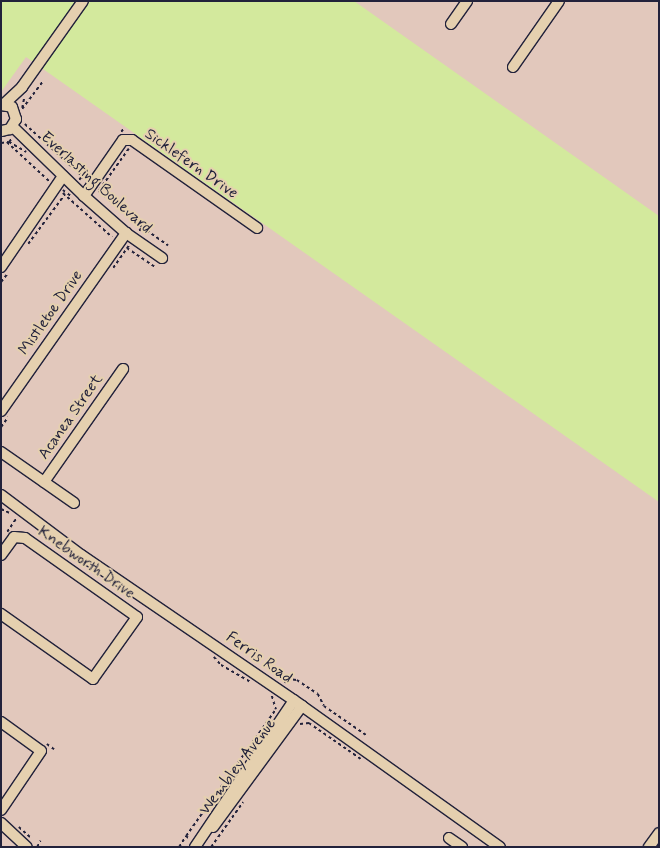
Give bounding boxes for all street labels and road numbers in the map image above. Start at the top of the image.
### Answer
street label: Sicklefern Drive [141,125,241,203]
street label: Everlasting Boulevard [37,129,155,237]
street label: Mistletoe Drive [15,267,87,359]
street label: Acanea Street [35,371,107,463]
street label: Knebworth Drive [34,522,138,604]
street label: Ferris Road [222,628,296,688]
street label: Wembley Avenue [194,713,282,821]

